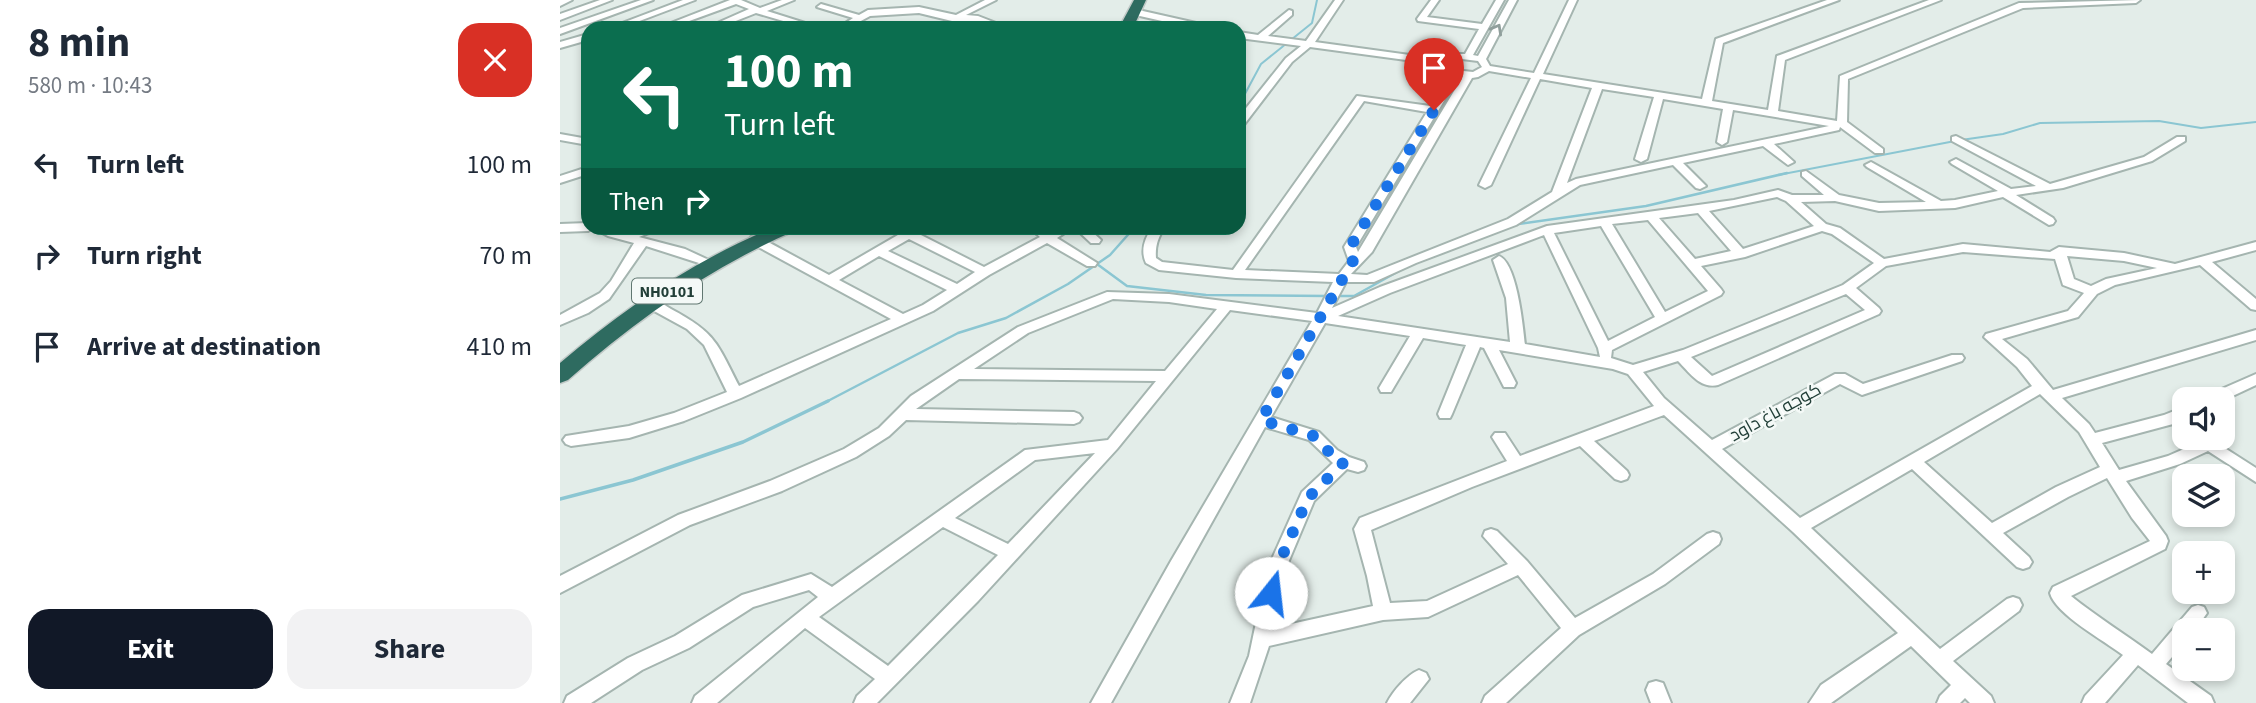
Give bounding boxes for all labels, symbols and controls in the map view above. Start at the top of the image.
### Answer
text: 8 min [28,13,130,73]
button: close [458,23,532,97]
one-way arrow [1489,24,1502,37]
text: 100 m [724,37,853,107]
pin [1404,38,1464,110]
icon: left [609,49,700,140]
icon: arrive [1415,49,1453,87]
text: 580 m · 10:43 [28,69,152,102]
text: Turn left [724,102,835,148]
icon: left [28,146,66,184]
text: Turn left [87,146,184,183]
text: 100 m [466,146,532,183]
icon: right [678,182,716,220]
text: Then [609,183,664,220]
icon: right [28,237,66,275]
text: Turn right [87,237,202,274]
text: 70 m [479,237,532,274]
road number: NH0101 [632,278,702,304]
icon: arrive [28,328,66,366]
text: Arrive at destination [87,328,321,365]
text: 410 m [466,328,532,365]
street label: کوچه باغ داود [1725,377,1826,448]
map controls [2172,387,2235,681]
button: sound [2172,387,2235,450]
button: layers [2172,464,2235,527]
button: + [2172,541,2235,604]
position arrow [1234,556,1308,630]
button: Exit [28,609,273,689]
button: Share [287,609,532,689]
button: − [2172,618,2235,681]

